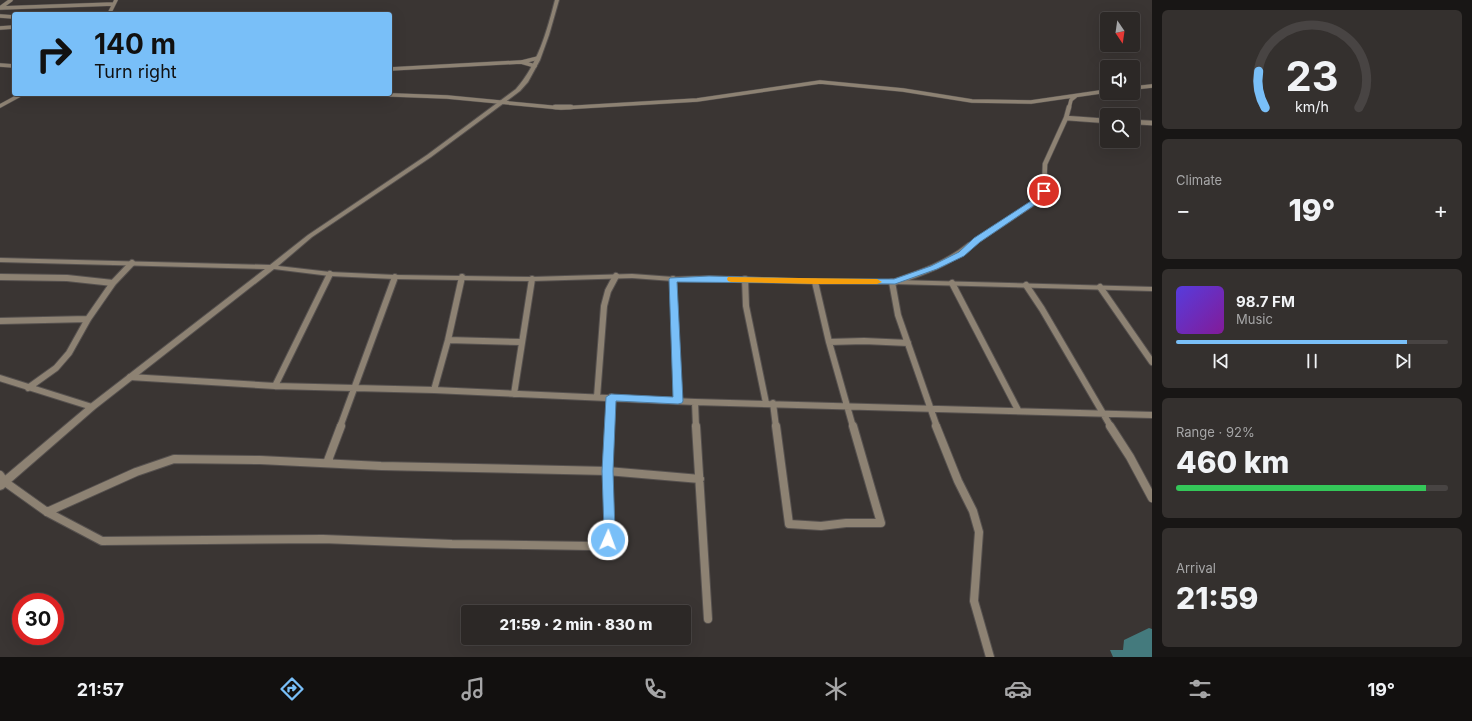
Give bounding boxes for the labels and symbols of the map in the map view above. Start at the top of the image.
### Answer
north arrow [1100,12,1140,52]
pin [1027,174,1061,208]
position arrow [587,519,629,561]
speed limit sign: 30 [12,593,64,645]

